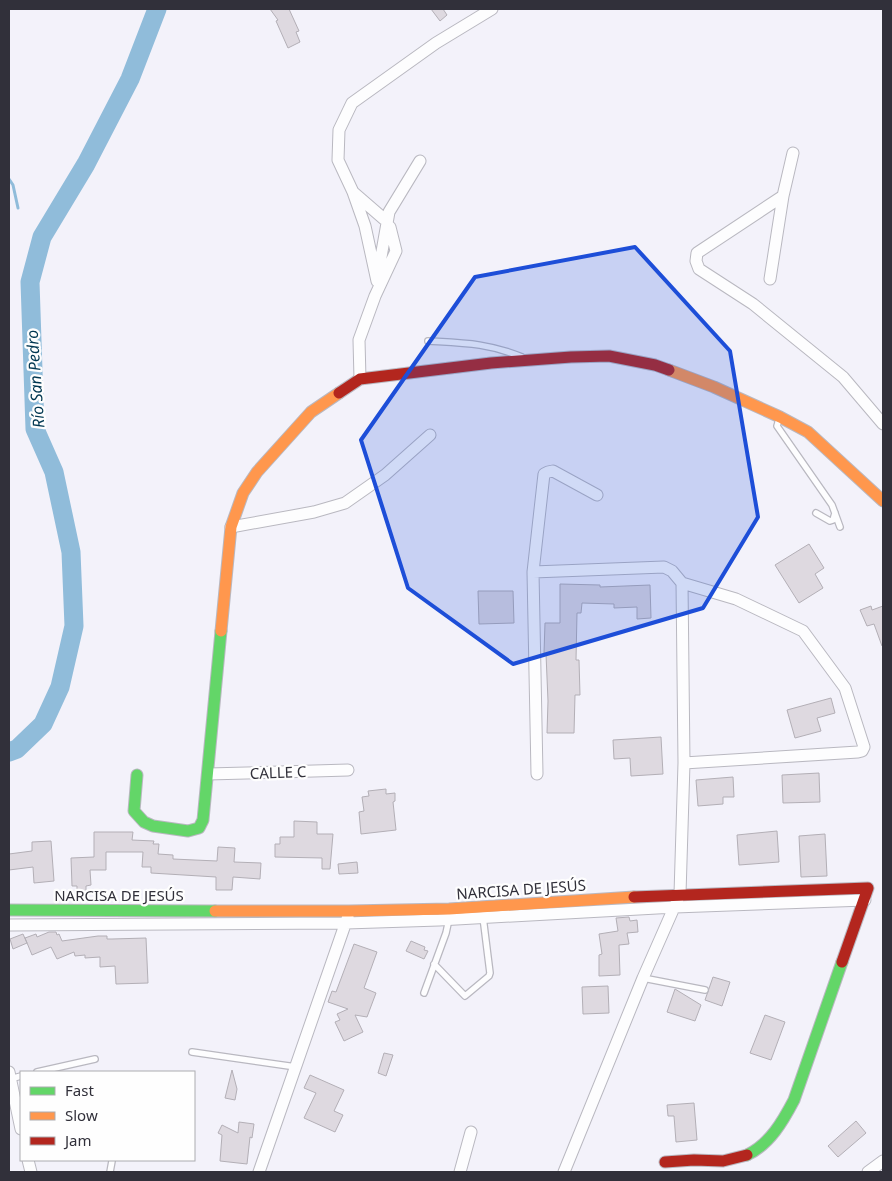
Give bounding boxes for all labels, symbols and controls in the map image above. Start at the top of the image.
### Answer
water label: Río San Pedro [21,329,49,429]
street label: CALLE C [249,761,307,783]
street label: NARCISA DE JESÚS [456,875,586,903]
street label: NARCISA DE JESÚS [54,885,184,905]
legend [20,1071,195,1161]
text: Fast [65,1080,94,1100]
text: Slow [65,1105,98,1125]
text: Jam [63,1130,92,1150]

